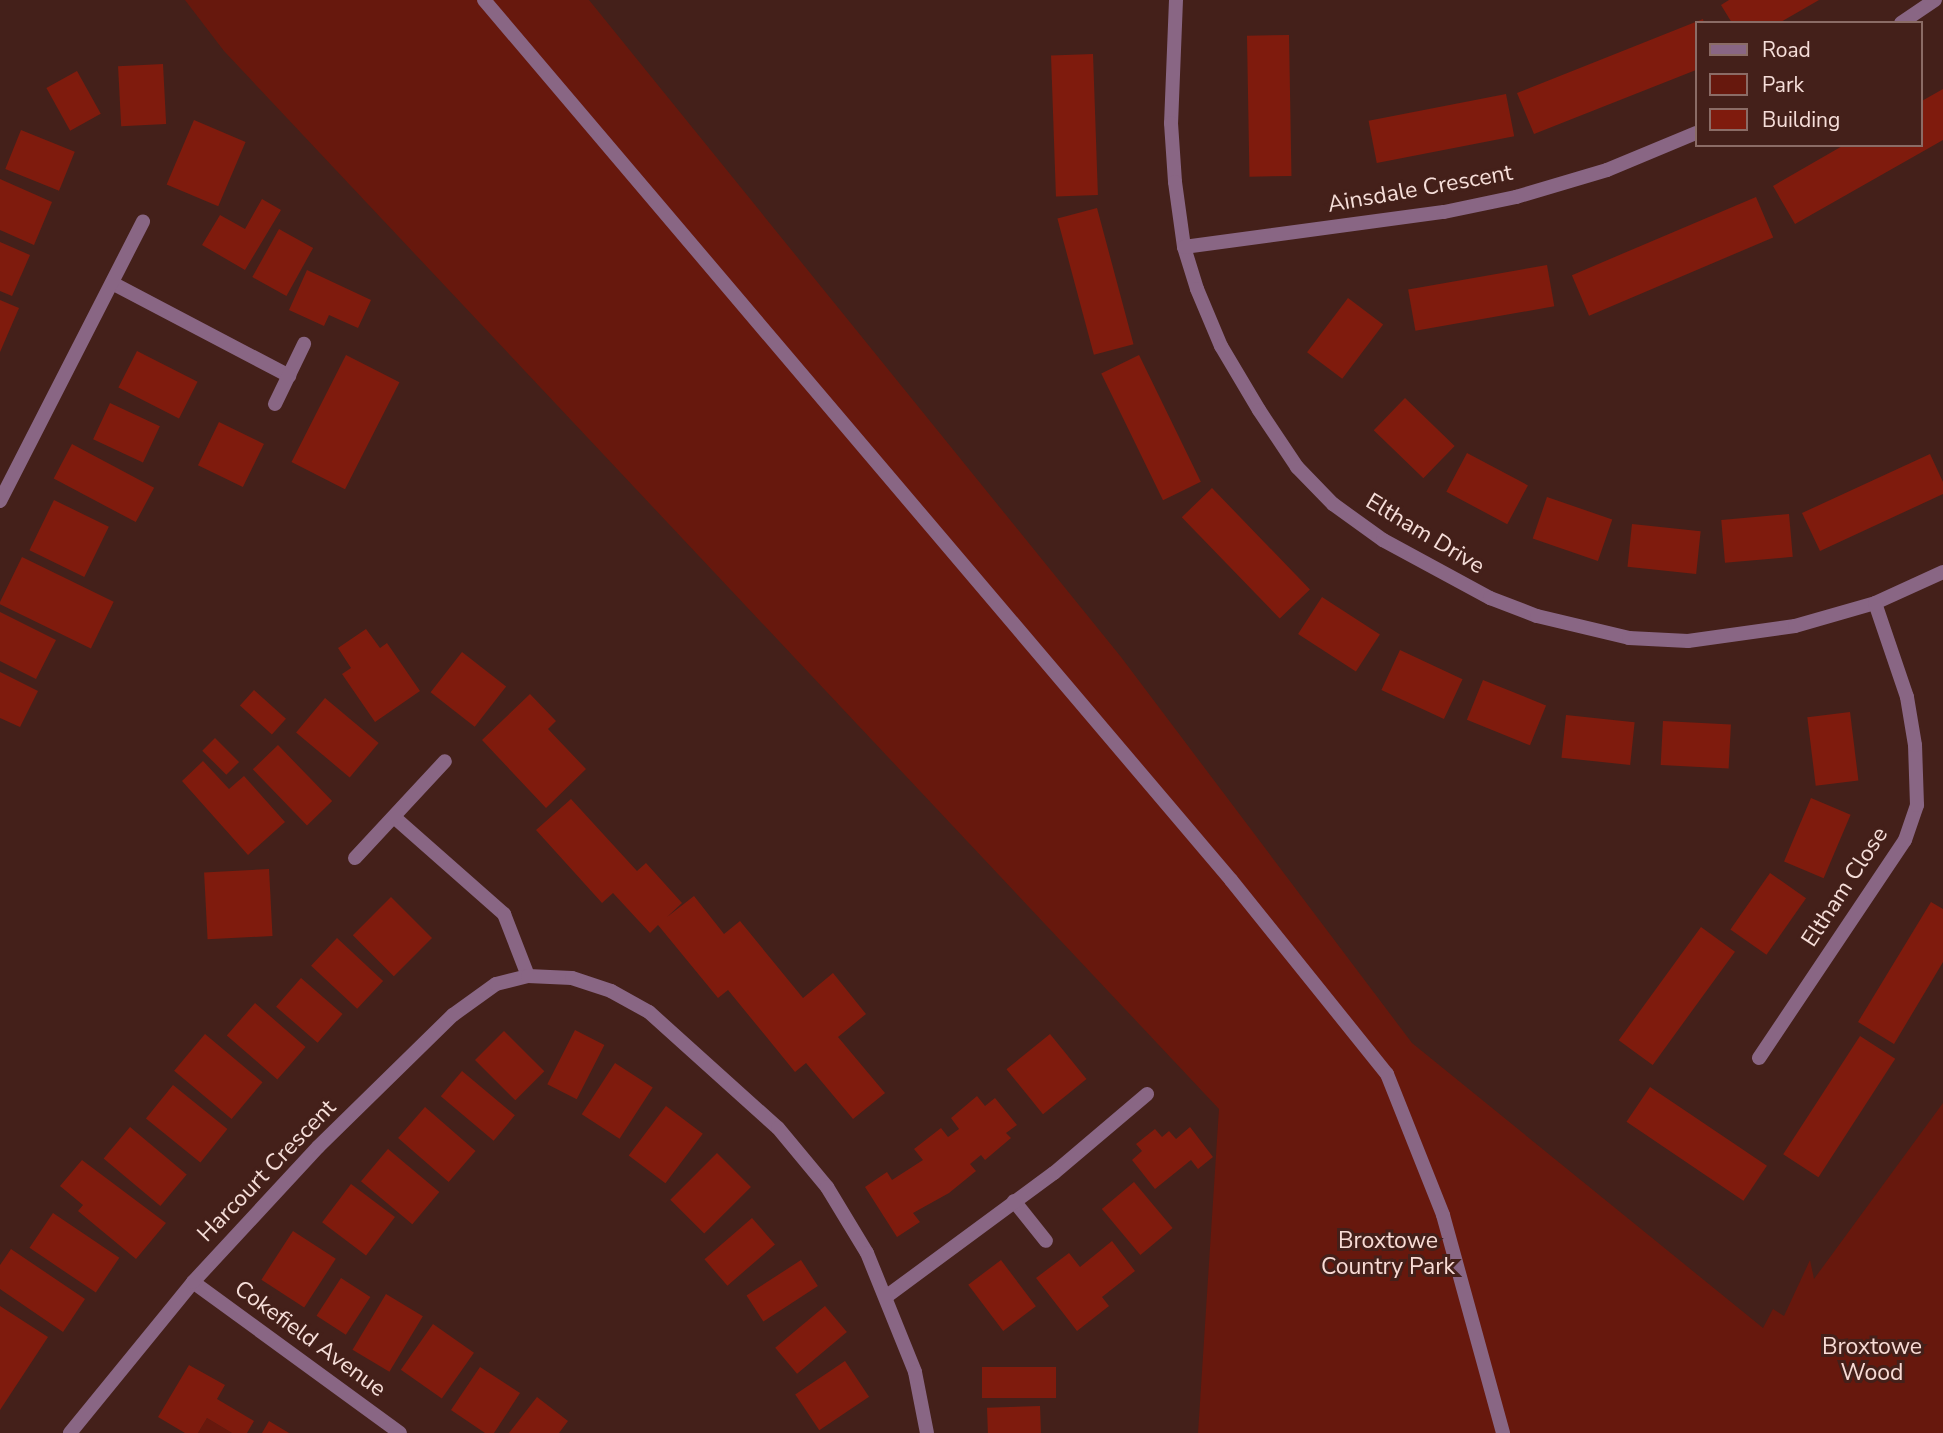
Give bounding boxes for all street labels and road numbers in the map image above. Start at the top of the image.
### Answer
street label: Ainsdale Crescent [1325,159,1515,219]
street label: Eltham Drive [1361,488,1489,580]
street label: Eltham Close [1796,822,1894,952]
street label: Harcourt Crescent [192,1094,342,1248]
street label: Cokefield Avenue [229,1275,391,1403]

